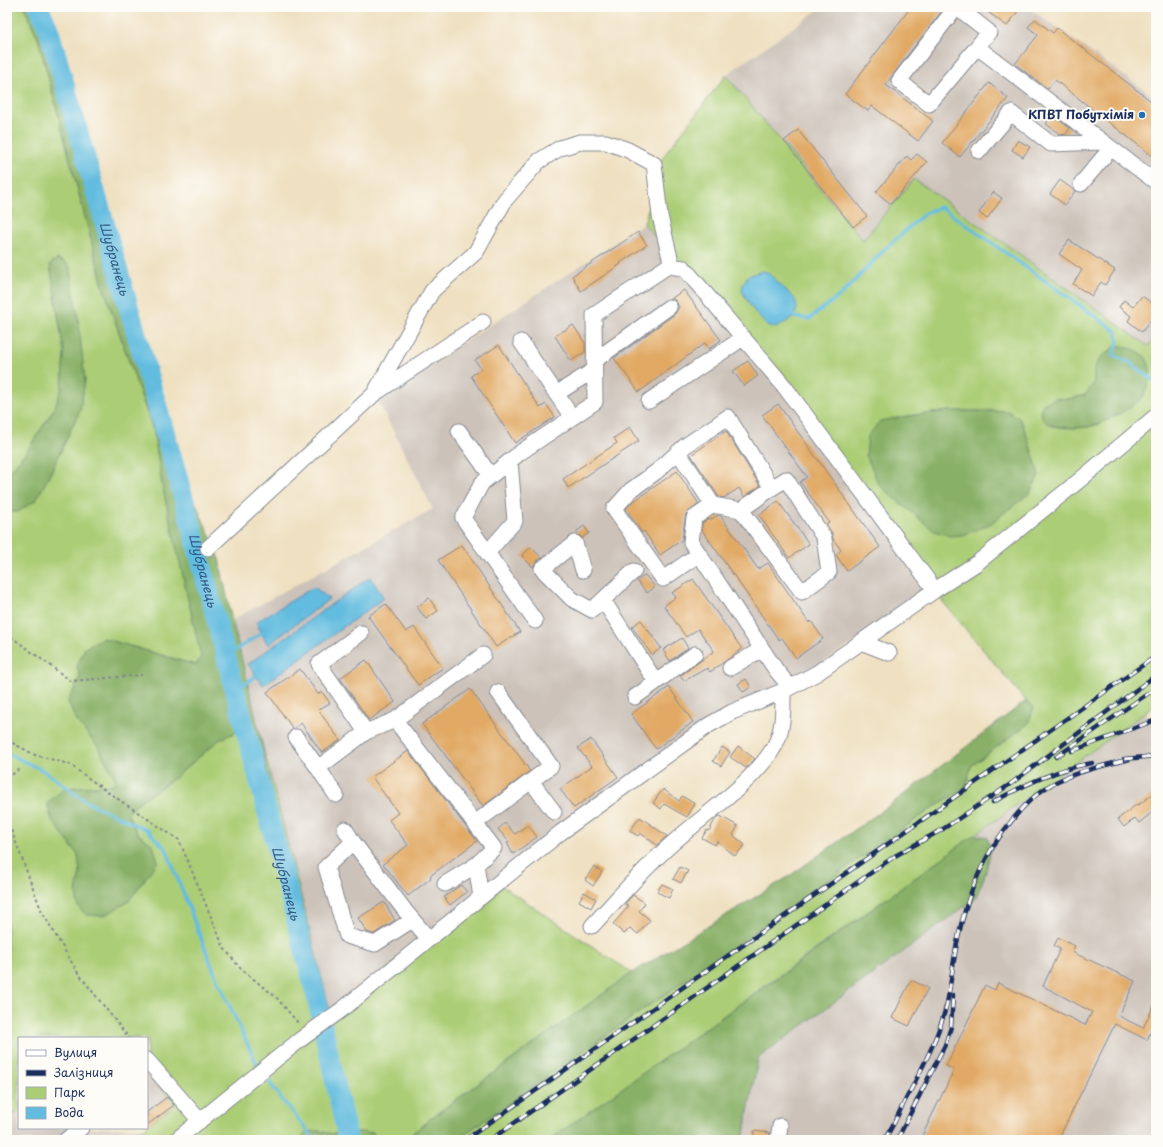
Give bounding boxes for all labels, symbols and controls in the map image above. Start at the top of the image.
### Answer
place label: КПВТ Побутхімія [1028,105,1134,123]
marker: КПВТ Побутхімія [1137,110,1147,120]
water label: Шубранець [96,220,135,299]
water label: Шубранець [185,531,223,610]
water label: Шубранець [268,844,306,924]
legend [18,1037,148,1129]
text: Вулиця [54,1043,97,1061]
text: Залізниця [53,1063,113,1081]
text: Парк [54,1083,86,1101]
text: Вода [54,1103,84,1121]

